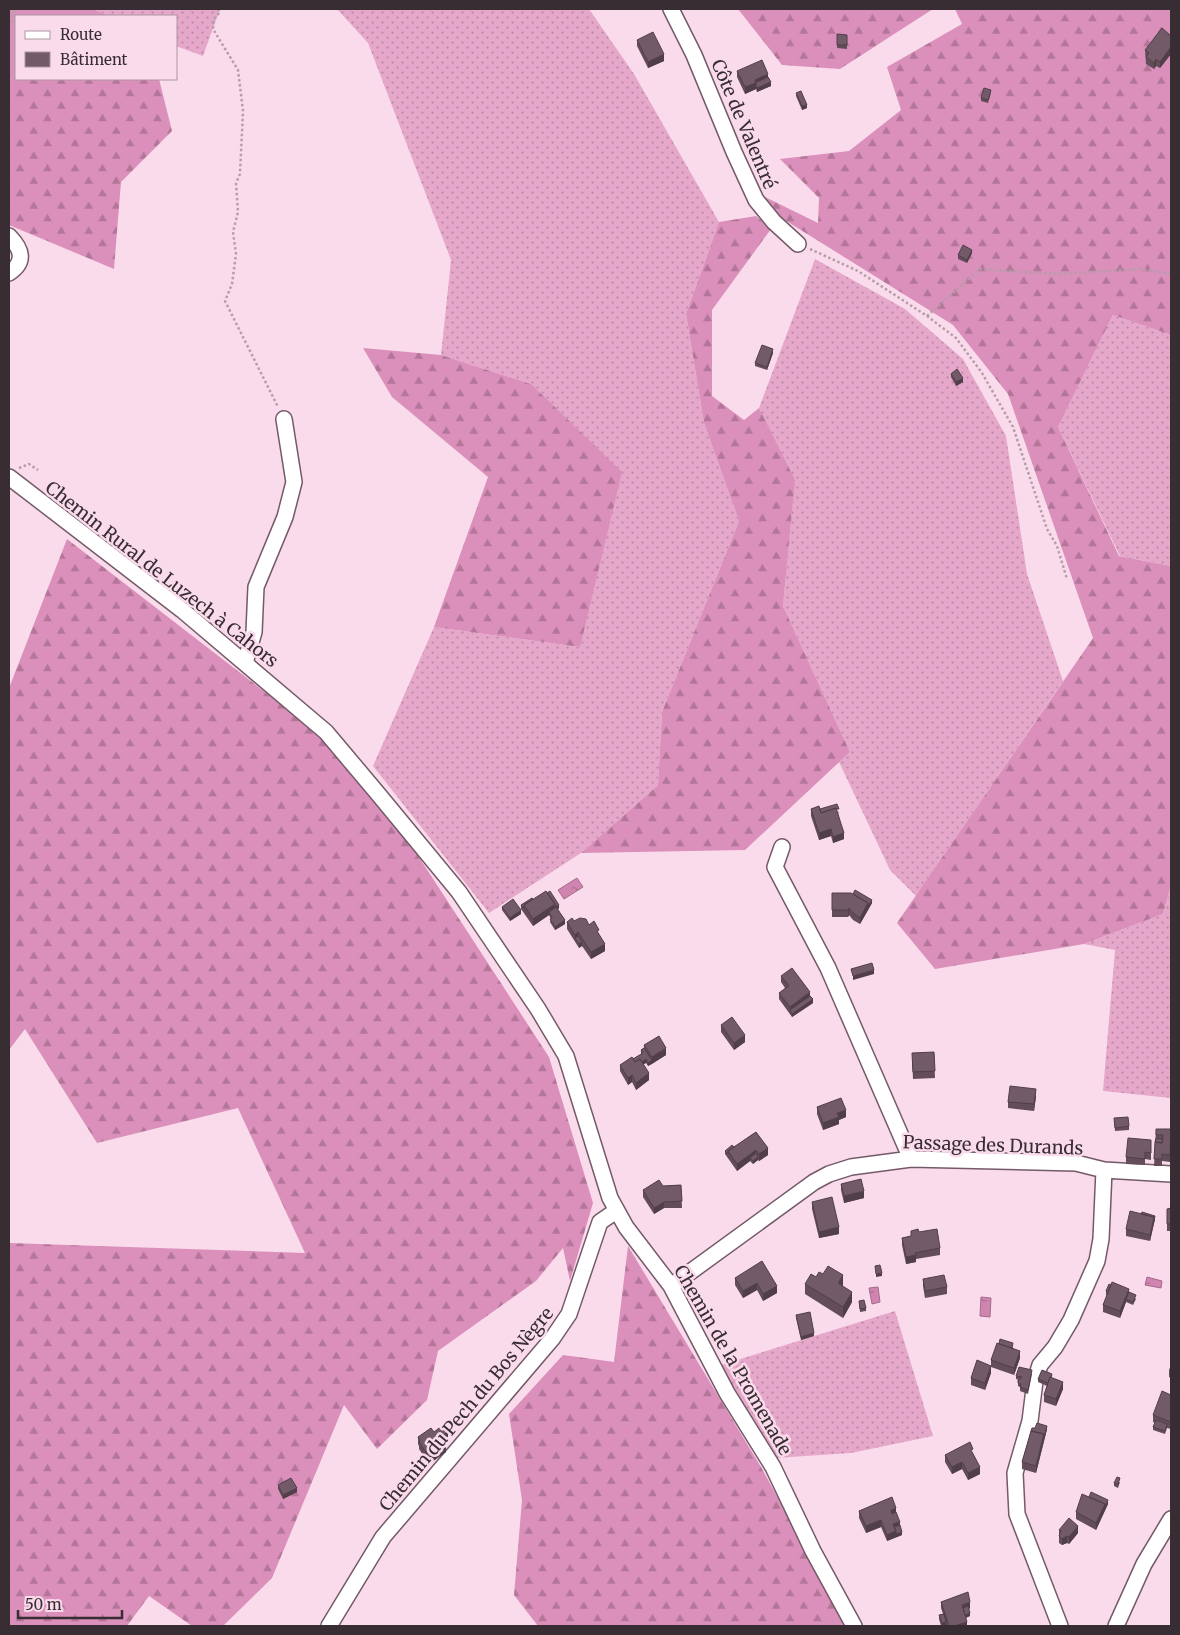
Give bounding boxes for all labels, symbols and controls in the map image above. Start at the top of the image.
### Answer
legend [15,15,178,80]
text: Route [60,25,102,44]
text: Bâtiment [60,50,128,69]
street label: Côte de Valentré [706,56,782,192]
street label: Chemin Rural de Luzech à Cahors [41,476,283,672]
street label: Passage des Durands [902,1130,1084,1160]
street label: Chemin de la Promenade [669,1261,797,1459]
street label: Chemin du Pech du Bos Nègre [374,1302,558,1516]
scale bar [18,1588,121,1620]
text: 50 m [25,1595,62,1614]

